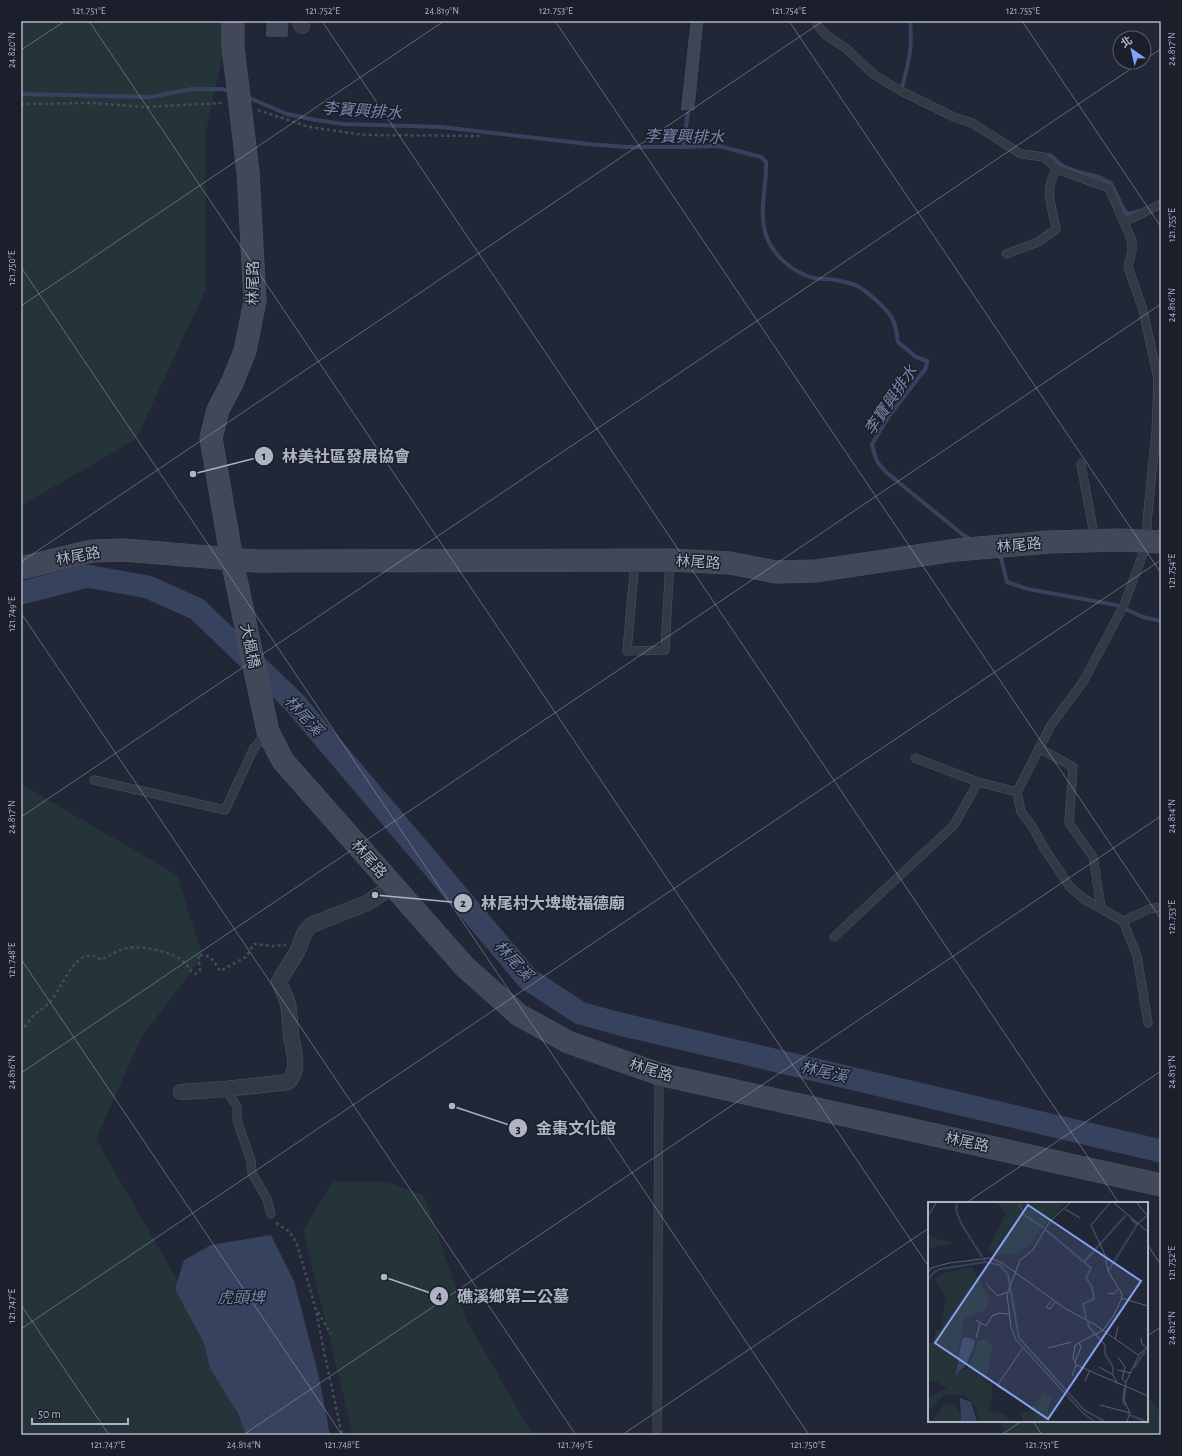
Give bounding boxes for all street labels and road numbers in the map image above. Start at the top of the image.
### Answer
street label: 林尾路 [245,260,261,306]
street label: 林尾路 [996,535,1042,555]
street label: 林尾路 [54,544,102,568]
street label: 林尾路 [675,553,721,571]
street label: 大楓橋 [237,622,263,670]
street label: 林尾路 [348,837,390,881]
street label: 林尾路 [627,1056,675,1084]
street label: 林尾路 [943,1129,991,1155]

